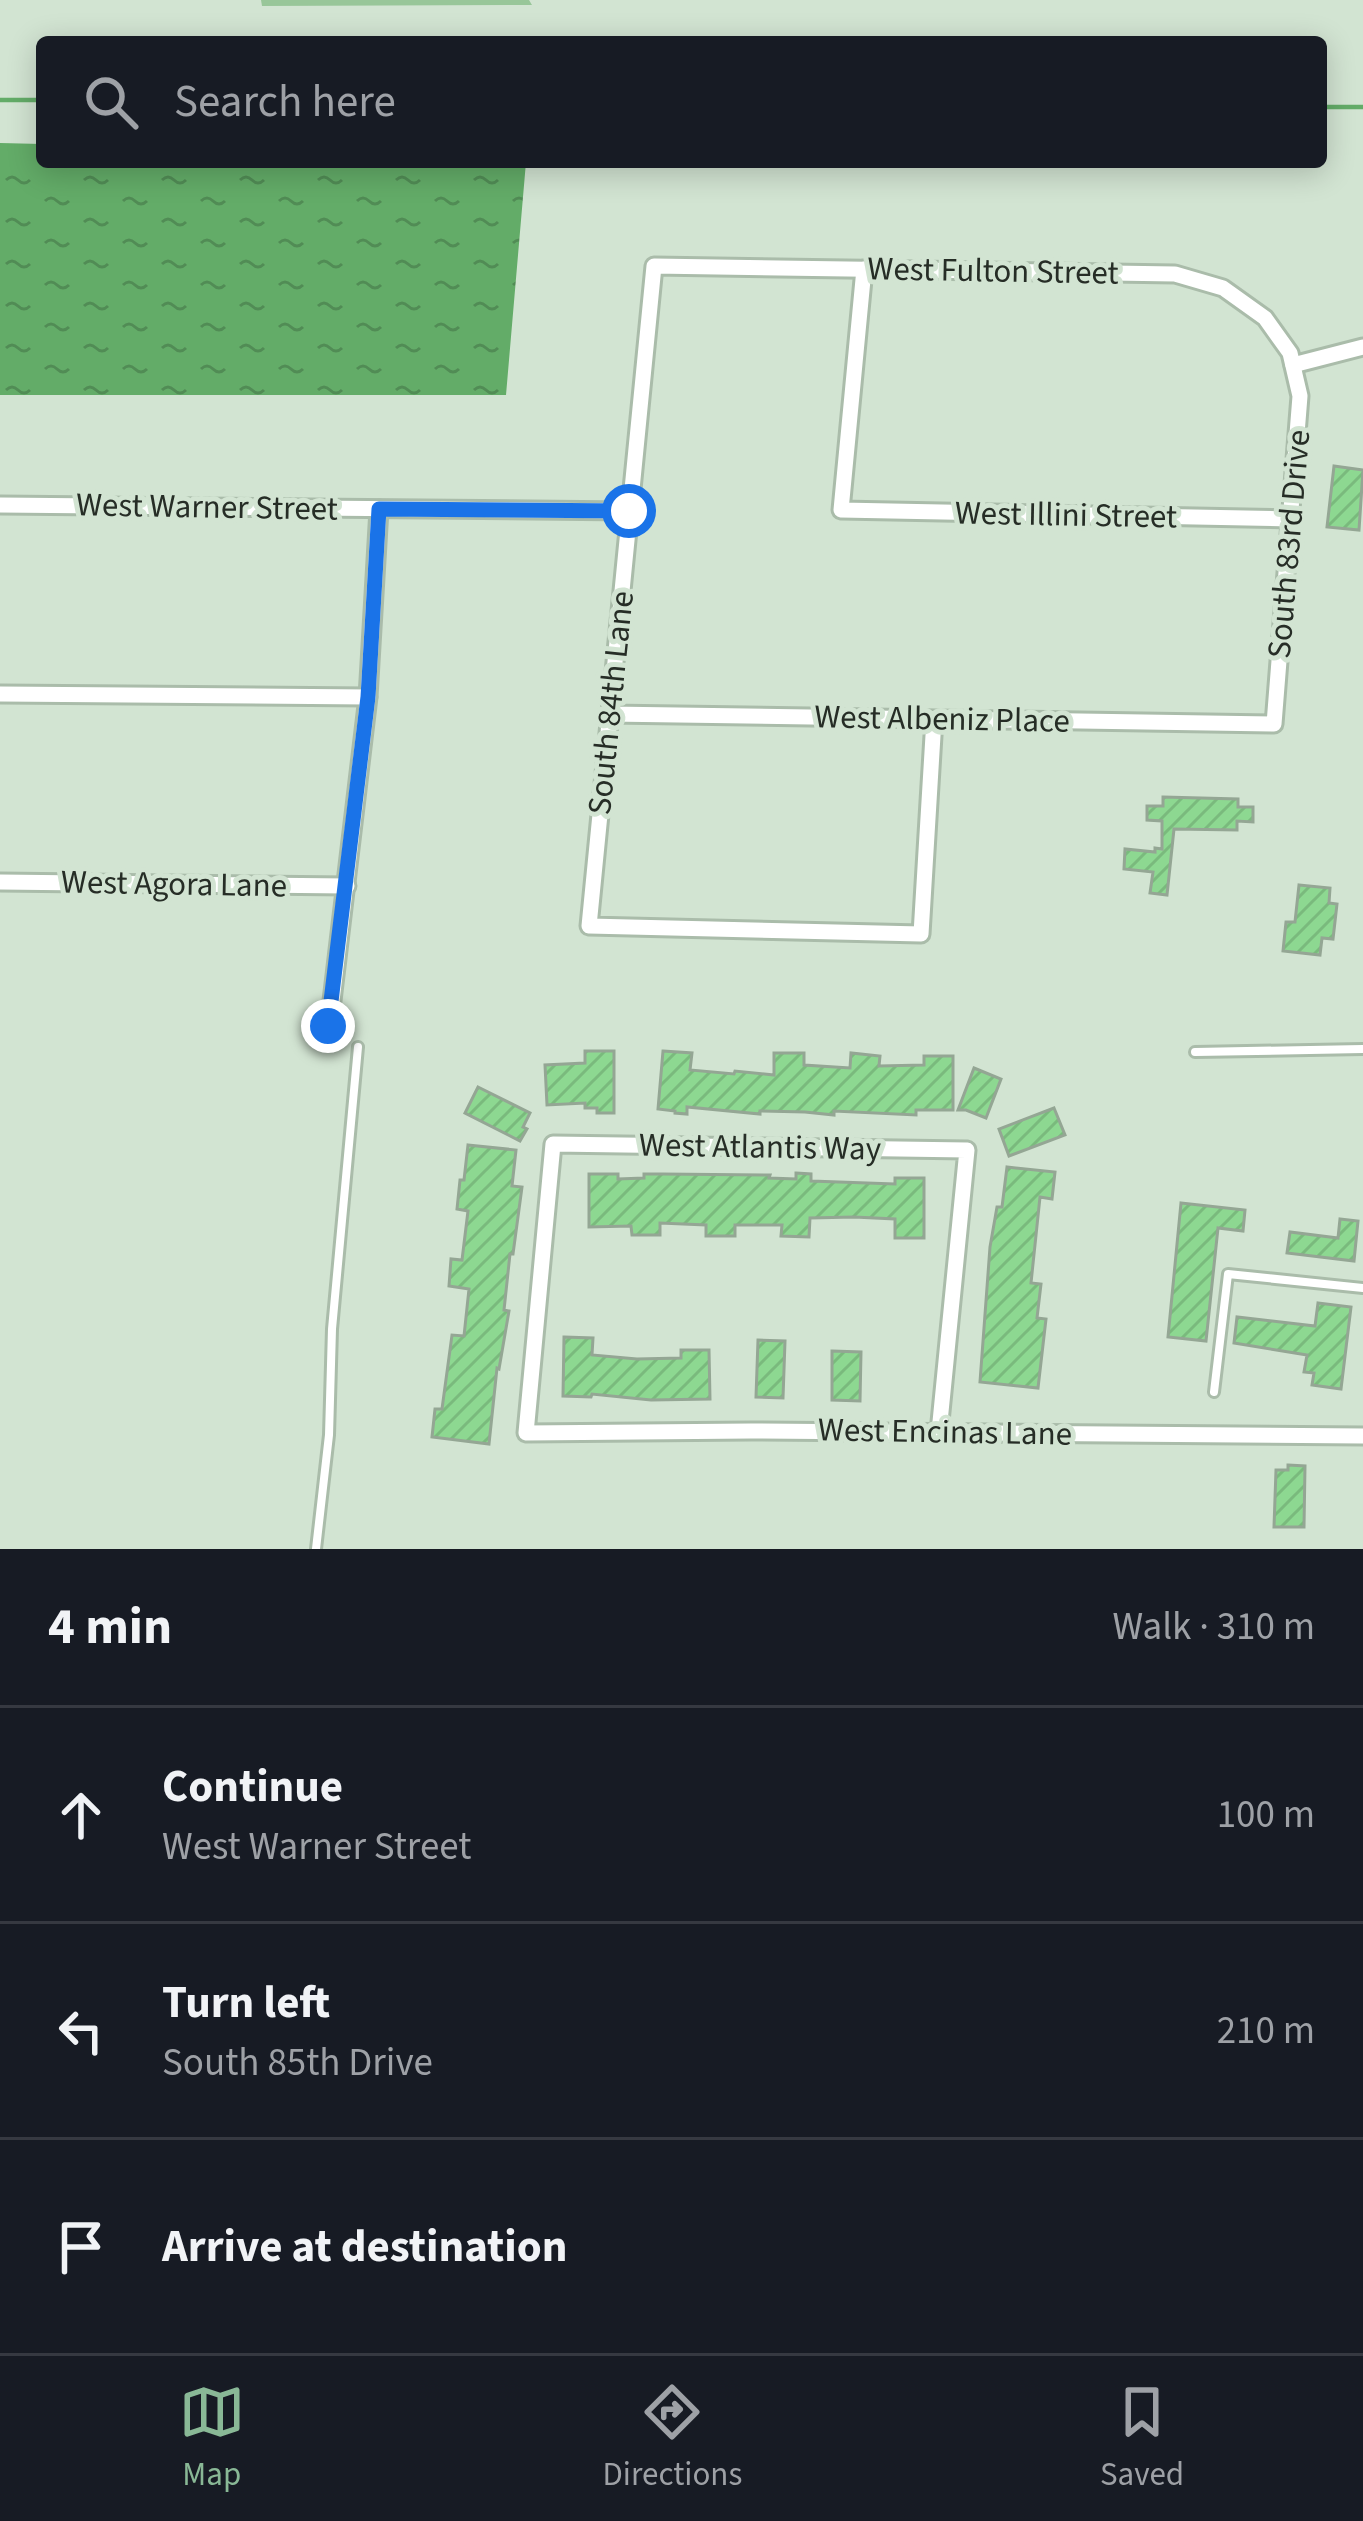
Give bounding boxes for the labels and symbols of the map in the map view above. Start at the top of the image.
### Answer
street label: West Fulton Street [867,245,1119,297]
street label: South 83rd Drive [1256,428,1322,660]
street label: West Warner Street [76,481,338,533]
route start [602,484,656,538]
street label: West Illini Street [954,490,1178,540]
street label: South 84th Lane [576,589,646,817]
street label: West Albeniz Place [814,693,1070,745]
street label: West Agora Lane [61,859,287,909]
route end [301,999,355,1053]
street label: West Atlantis Way [639,1121,882,1173]
street label: West Encinas Lane [818,1406,1072,1458]

